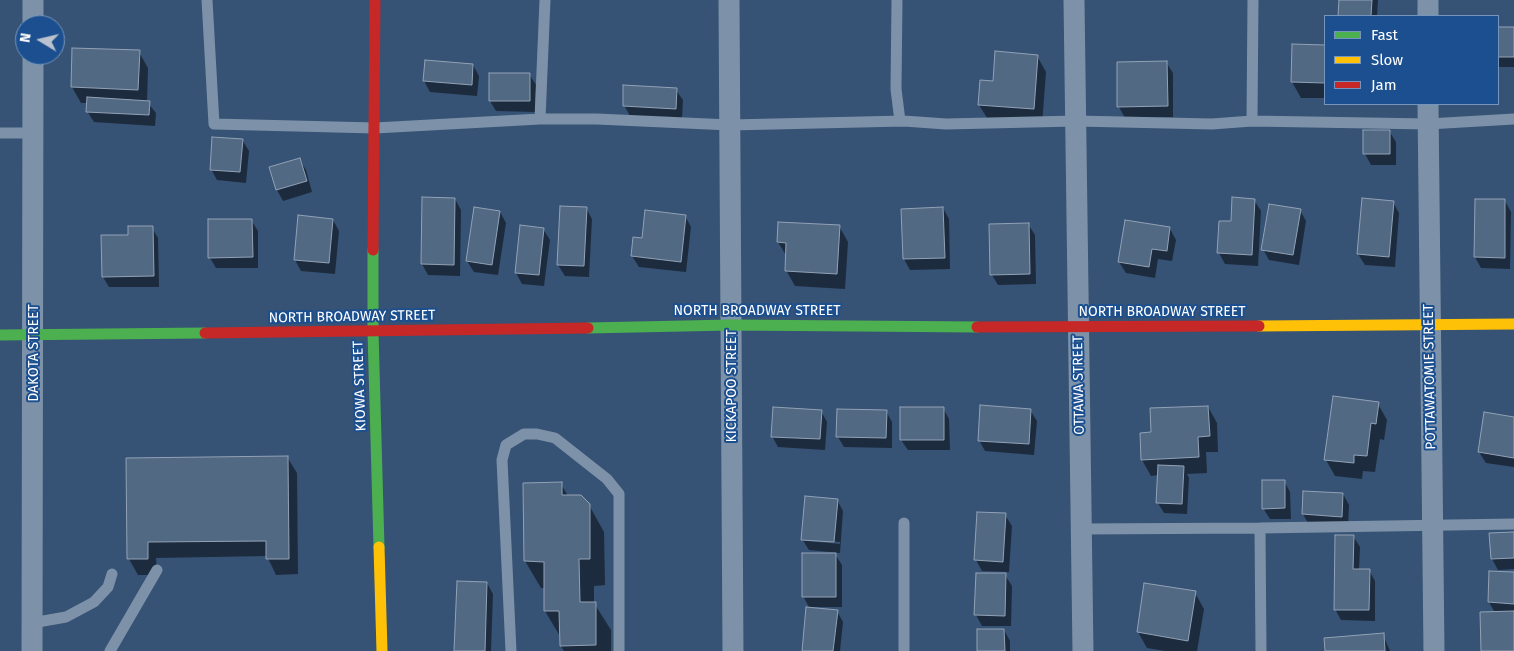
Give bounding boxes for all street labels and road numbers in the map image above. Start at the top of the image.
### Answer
street label: NORTH BROADWAY STREET [674,303,840,319]
street label: DAKOTA STREET [26,304,42,402]
street label: NORTH BROADWAY STREET [1079,304,1245,320]
street label: POTTAWATOMIE STREET [1420,304,1440,450]
street label: NORTH BROADWAY STREET [268,307,436,327]
street label: KICKAPOO STREET [724,330,740,442]
street label: OTTAWA STREET [1070,335,1088,435]
street label: KIOWA STREET [350,340,370,432]

